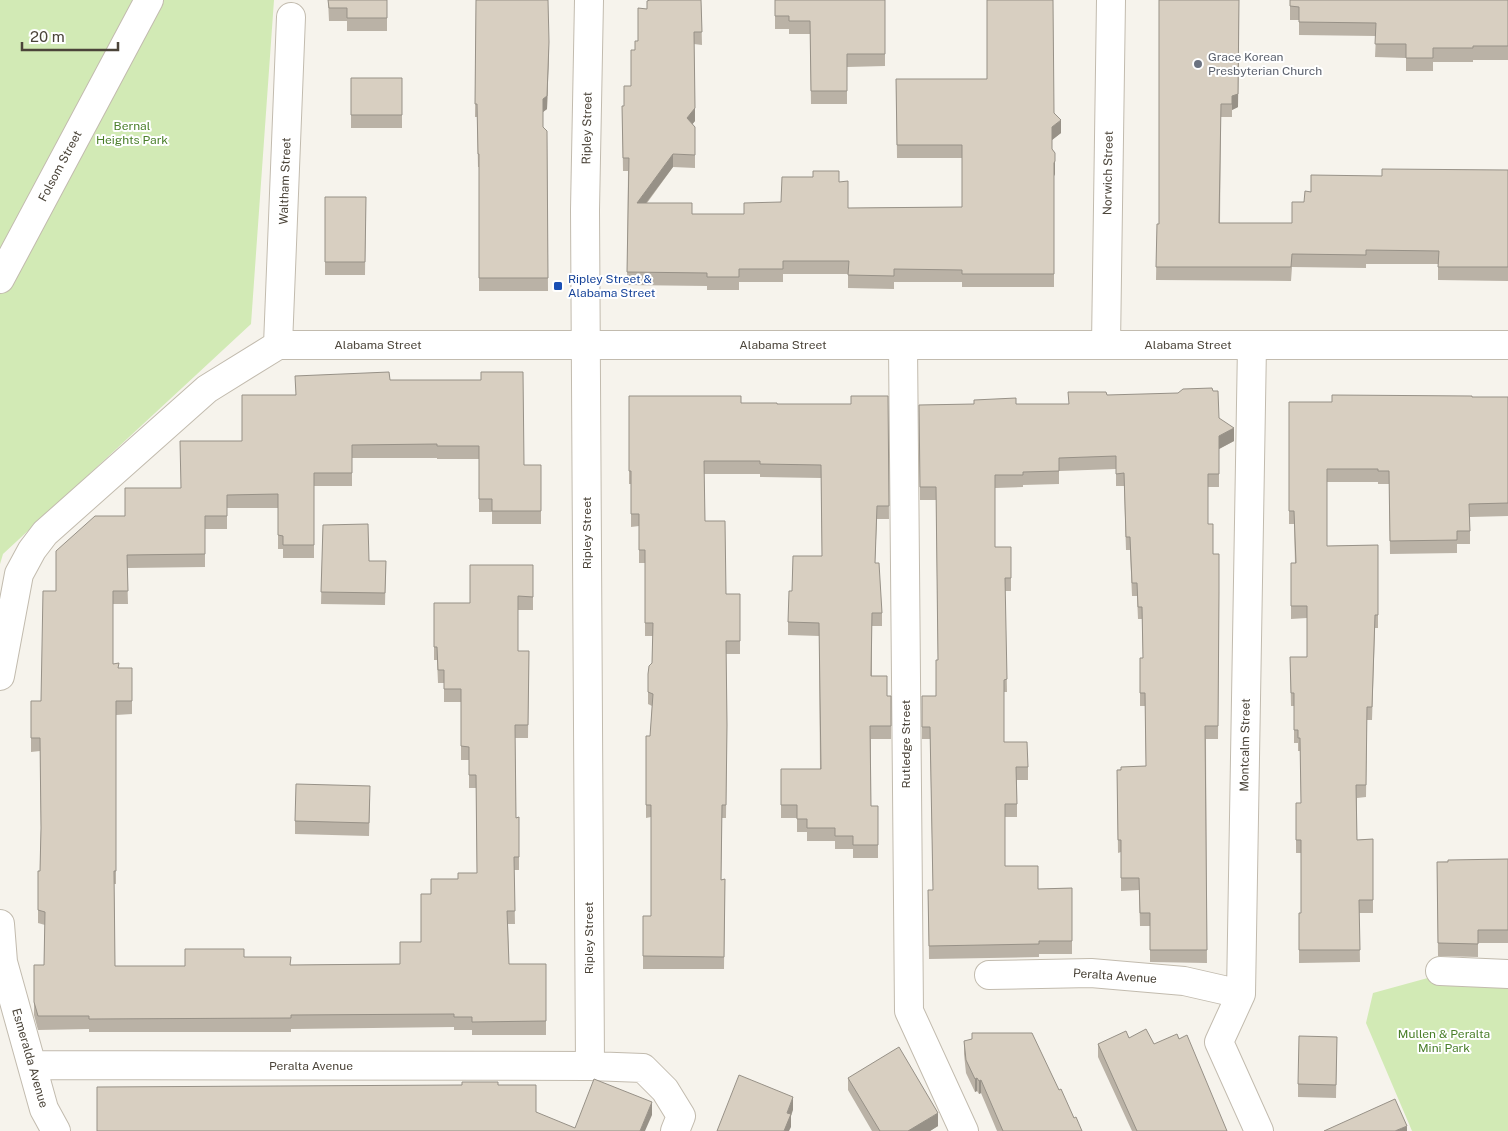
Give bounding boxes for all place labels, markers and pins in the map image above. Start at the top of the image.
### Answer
place label: Grace Korean Presbyterian Church [1208,50,1322,78]
marker: Grace Korean Presbyterian Church [1192,58,1204,70]
place label: Ripley Street & Alabama Street [568,272,656,300]
marker: Ripley Street & Alabama Street [552,280,564,292]

